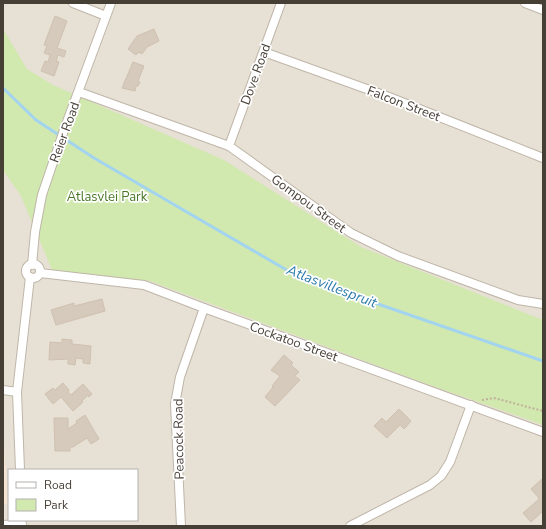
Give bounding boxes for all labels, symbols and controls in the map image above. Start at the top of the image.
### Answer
street label: Dove Road [237,41,275,107]
street label: Falcon Street [365,82,443,126]
street label: Reier Road [46,99,84,165]
street label: Gompou Street [267,170,350,237]
park label: Atlasvlei Park [67,188,148,206]
water label: Atlasvillespruit [283,260,381,313]
street label: Cockatoo Street [247,318,341,366]
street label: Peacock Road [169,398,189,480]
legend [8,469,138,521]
text: Road [44,477,72,493]
text: Park [44,497,69,513]

